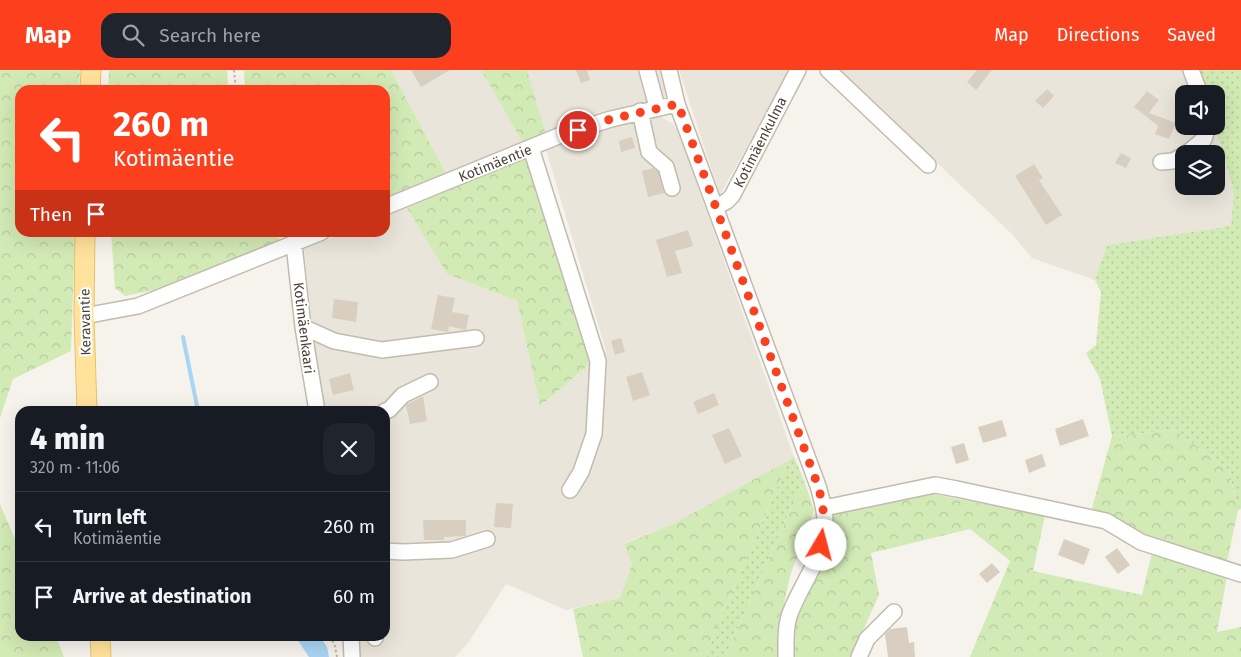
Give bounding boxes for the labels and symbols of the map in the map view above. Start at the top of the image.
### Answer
street label: Kotimäenkulma [730,94,791,190]
pin [557,109,599,151]
street label: Kotimäentie [456,141,534,186]
street label: Kotimäenkaari [289,281,318,375]
street label: Keravantie [76,288,95,356]
position arrow [794,518,846,570]

